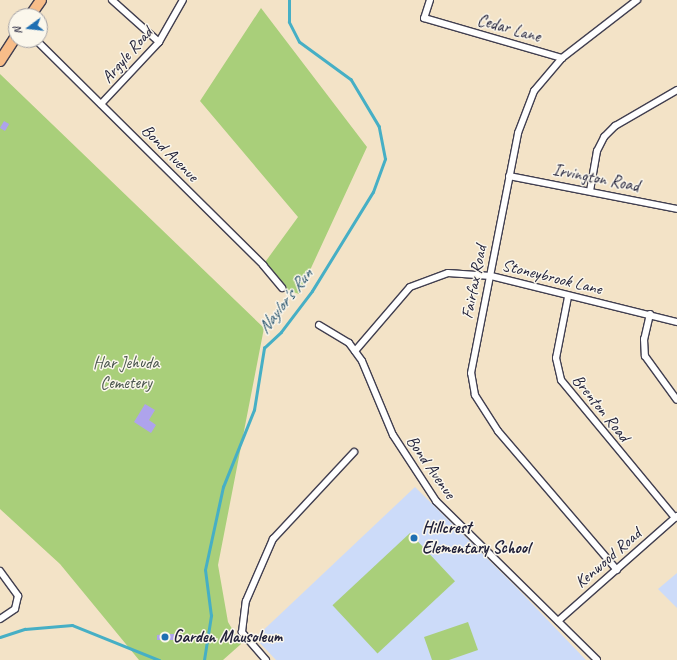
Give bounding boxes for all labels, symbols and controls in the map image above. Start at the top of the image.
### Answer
north arrow [8,8,48,48]
street label: Cedar Lane [475,9,543,47]
street label: Argyle Road [97,23,157,87]
text: N [10,26,25,36]
street label: Bond Avenue [137,120,203,186]
street label: Irvington Road [551,160,641,196]
street label: Fairfax Road [457,244,491,320]
street label: Stoneybrook Lane [500,255,604,299]
water label: Naylor's Run [253,264,317,338]
park label: Har Jehuda Cemetery [93,353,159,393]
street label: Brenton Road [568,371,634,445]
street label: Bond Avenue [402,432,460,502]
place label: Hillcrest Elementary School [422,518,530,558]
street label: Kenwood Road [571,524,645,592]
marker: Hillcrest Elementary School [409,533,419,543]
place label: Garden Mausoleum [173,627,283,647]
marker: Garden Mausoleum [160,632,170,642]

